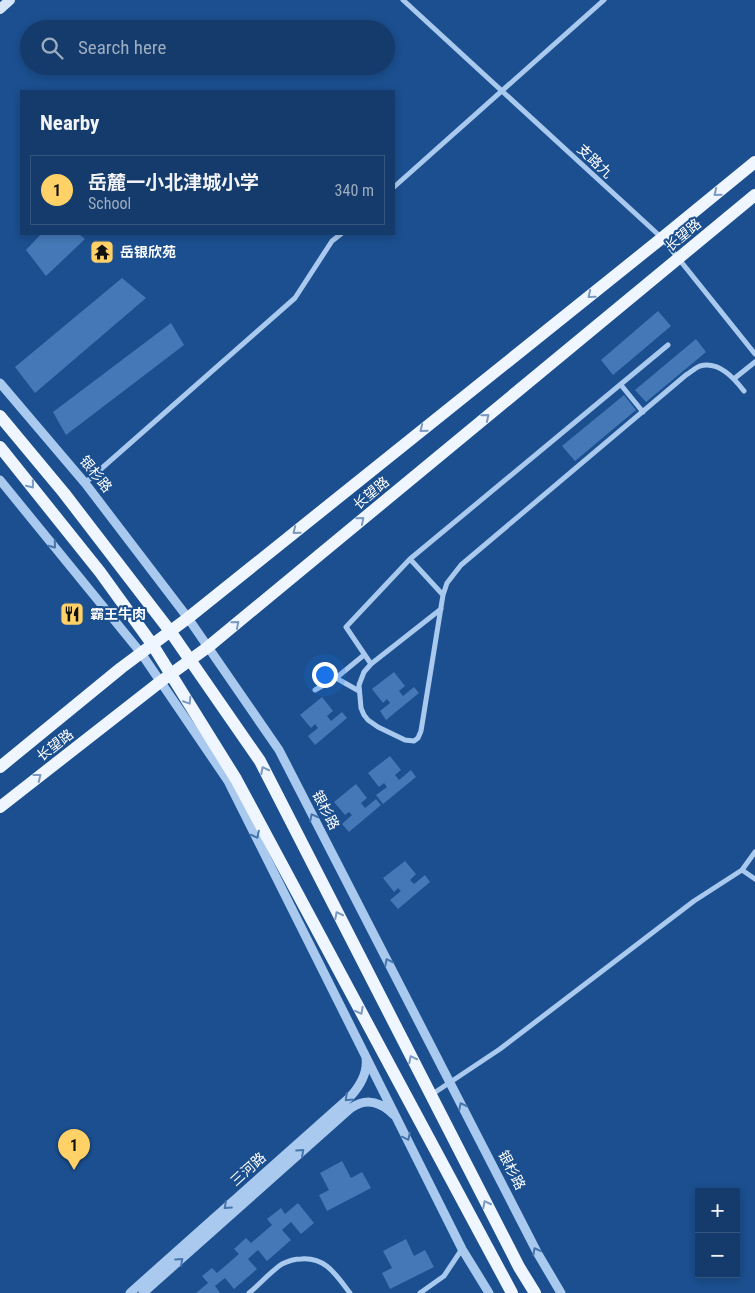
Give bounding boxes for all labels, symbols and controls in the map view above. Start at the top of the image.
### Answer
search box [20,20,395,75]
icon: search [38,34,66,62]
text: Search here [78,36,166,59]
text: Nearby [40,111,99,135]
street label: 支路九 [574,141,616,181]
text: 岳麓一小北津城小学 [88,171,259,194]
text: 1 [53,181,61,200]
text: 340 m [335,181,374,200]
one-way arrow [714,187,723,196]
text: School [88,194,131,213]
street label: 长望路 [662,215,704,255]
temple icon: 岳银欣苑 [89,239,115,265]
place label: 岳银欣苑 [120,244,176,260]
one-way arrow [588,289,597,297]
one-way arrow [481,414,490,423]
one-way arrow [420,424,429,432]
street label: 银杉路 [77,453,115,495]
street label: 长望路 [350,473,392,513]
one-way arrow [25,479,34,488]
one-way arrow [355,518,364,526]
one-way arrow [293,525,302,533]
one-way arrow [47,539,55,548]
restaurant icon: 霸王牛肉 [59,601,85,627]
place label: 霸王牛肉 [90,606,146,622]
one-way arrow [230,621,239,630]
your location [312,662,338,688]
one-way arrow [181,695,191,704]
street label: 长望路 [34,726,76,764]
one-way arrow [260,766,270,775]
one-way arrow [32,775,41,783]
street label: 银杉路 [309,788,343,832]
one-way arrow [309,814,319,823]
one-way arrow [250,830,260,839]
one-way arrow [334,911,344,920]
one-way arrow [384,958,394,967]
one-way arrow [354,1006,364,1015]
one-way arrow [408,1056,418,1065]
one-way arrow [345,1092,354,1101]
one-way arrow [458,1102,468,1111]
pin: 1 [58,1129,90,1170]
one-way arrow [401,1132,411,1141]
street label: 银杉路 [495,1148,529,1192]
street label: 三河路 [227,1149,269,1189]
one-way arrow [295,1149,304,1158]
map controls [695,1188,740,1278]
button: + [695,1188,740,1233]
one-way arrow [482,1200,492,1209]
one-way arrow [224,1201,233,1210]
button: − [695,1233,740,1278]
one-way arrow [533,1247,543,1256]
one-way arrow [174,1257,183,1266]

